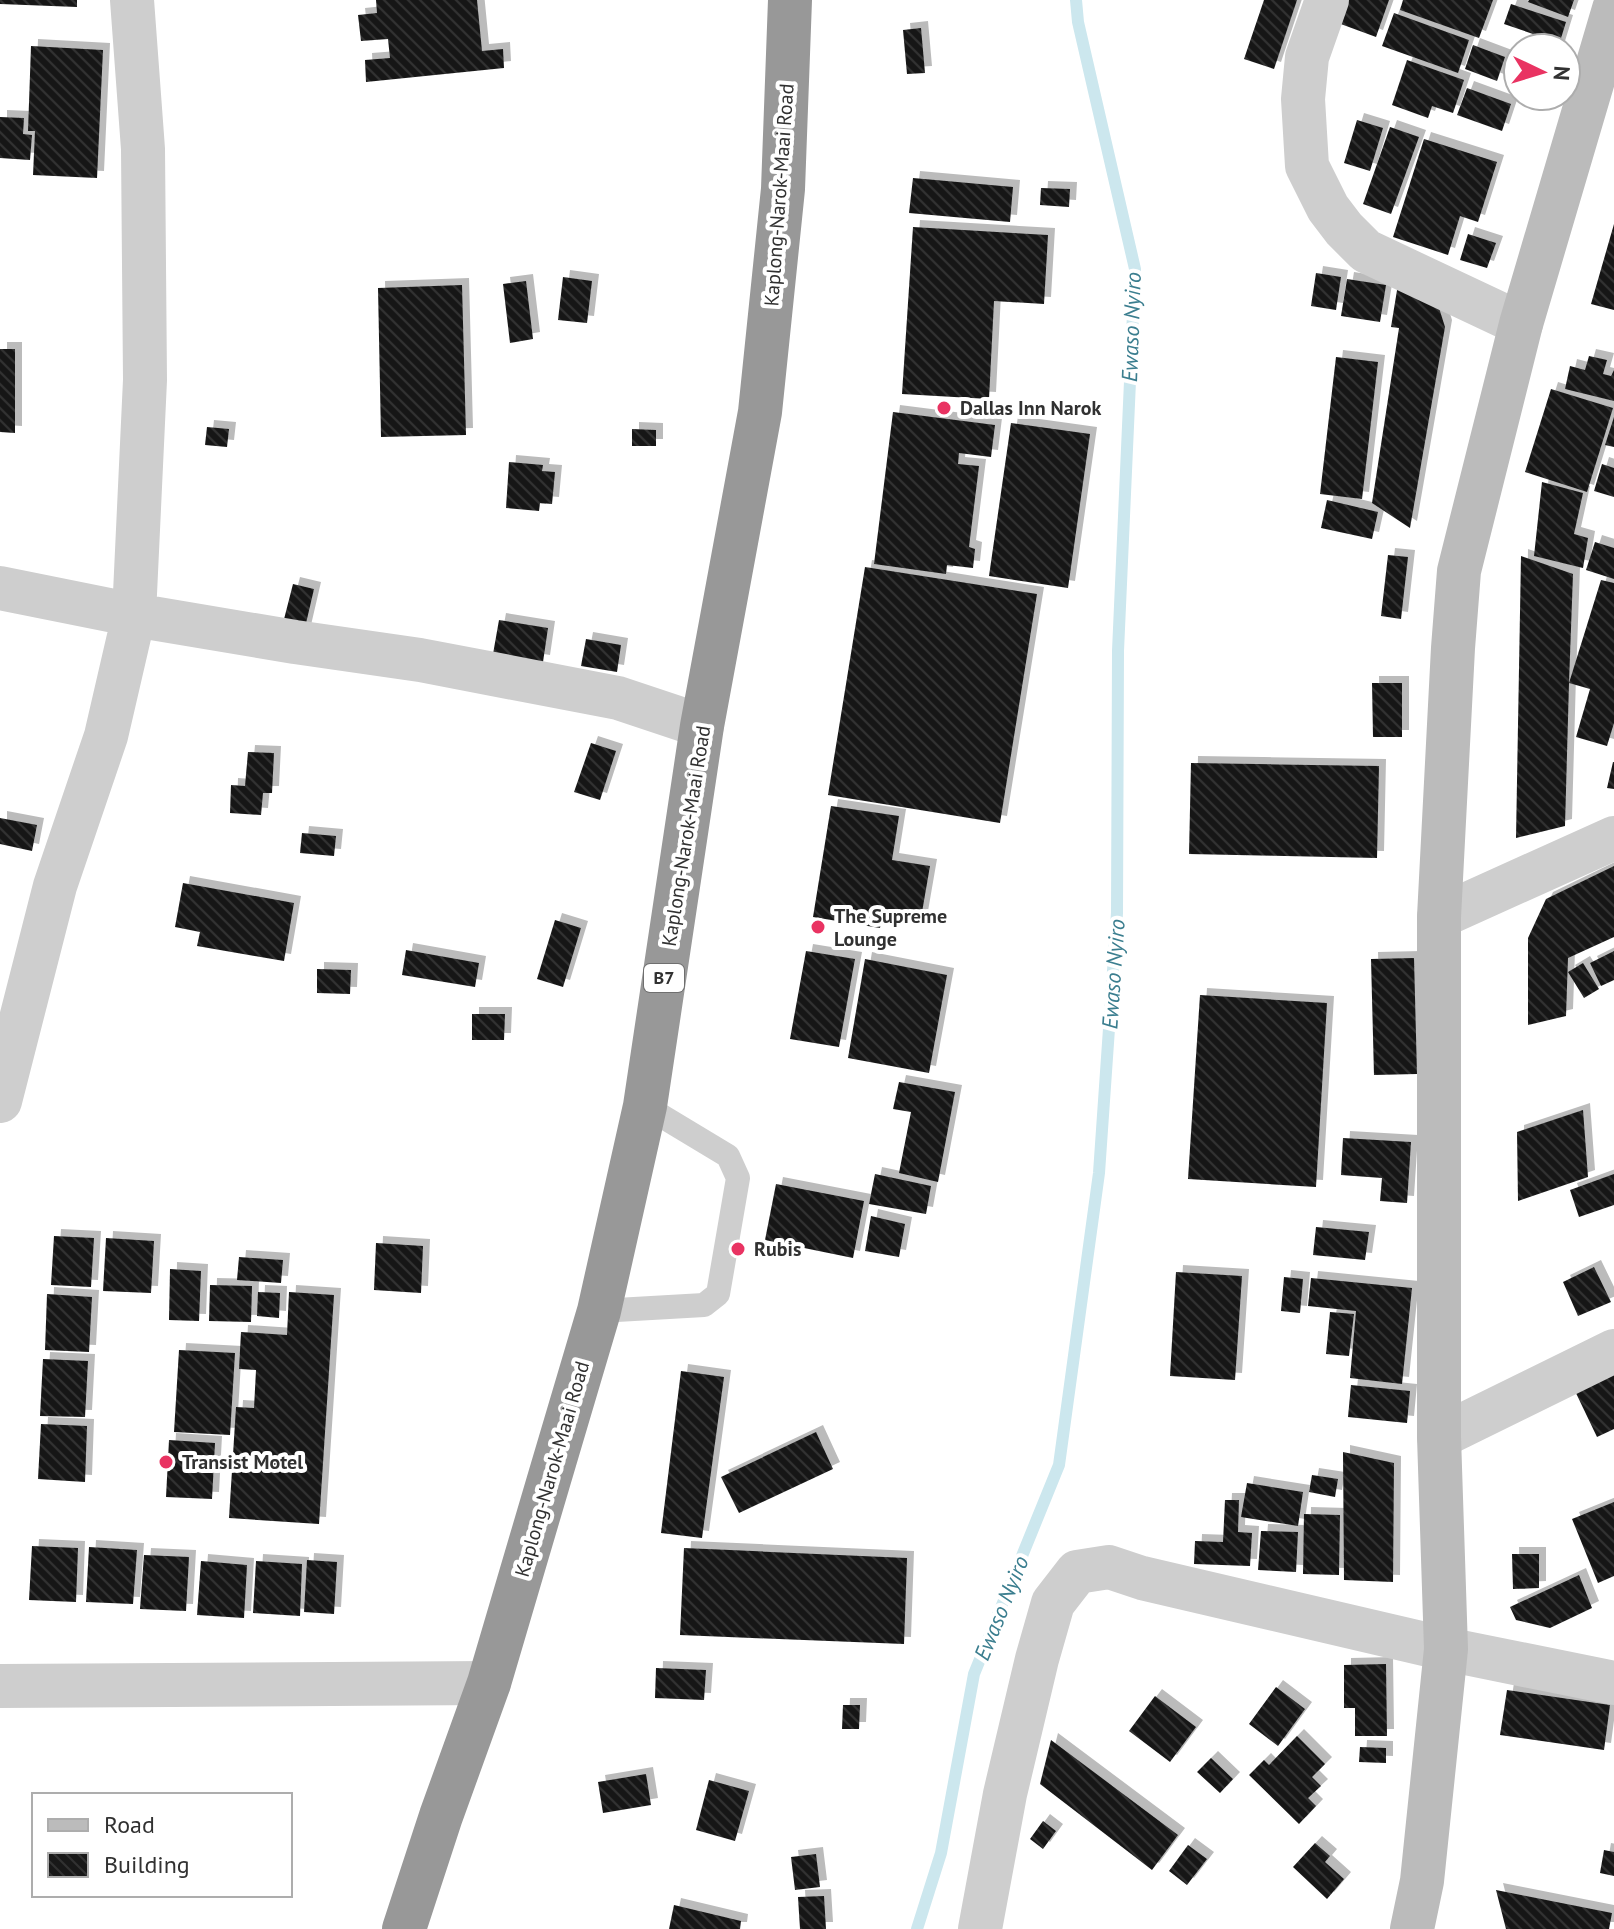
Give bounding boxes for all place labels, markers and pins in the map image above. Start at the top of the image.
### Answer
place label: Dallas Inn Narok [960,395,1101,421]
marker: Dallas Inn Narok [935,399,953,417]
place label: The Supreme Lounge [834,903,947,952]
marker: The Supreme Lounge [809,918,827,936]
place label: Rubis [754,1236,801,1262]
marker: Rubis [729,1240,747,1258]
place label: Transist Motel [182,1449,303,1475]
marker: Transist Motel [157,1453,175,1471]

